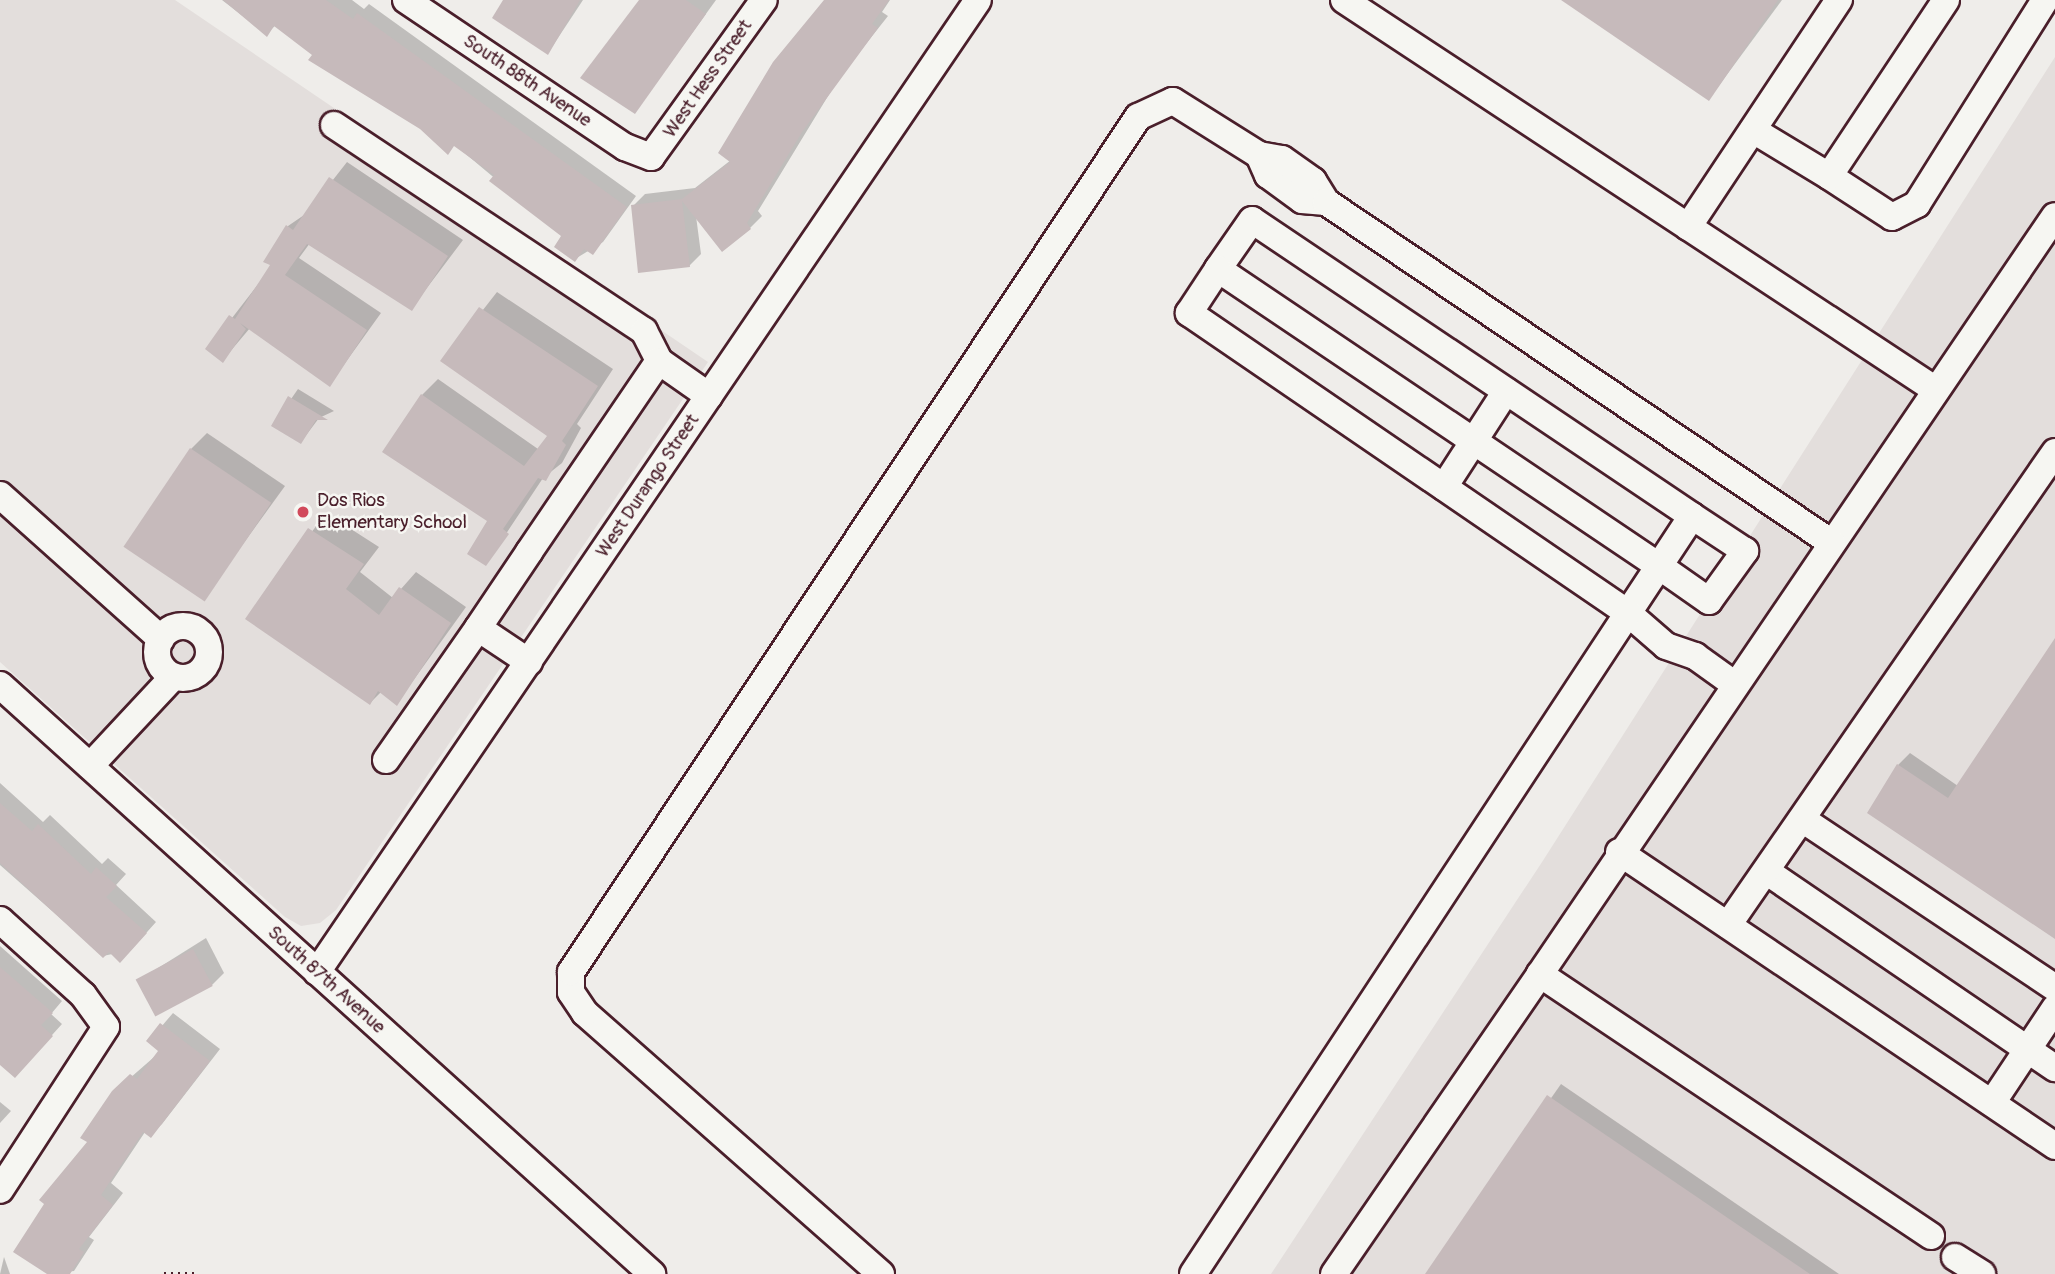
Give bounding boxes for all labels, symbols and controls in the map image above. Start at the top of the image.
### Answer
street label: West Hess Street [659,15,757,143]
street label: South 88th Avenue [459,30,595,132]
street label: West Durango Street [592,410,704,562]
place label: Dos Rios Elementary School [317,490,467,534]
marker: Dos Rios Elementary School [295,504,311,520]
street label: South 87th Avenue [263,921,389,1039]

